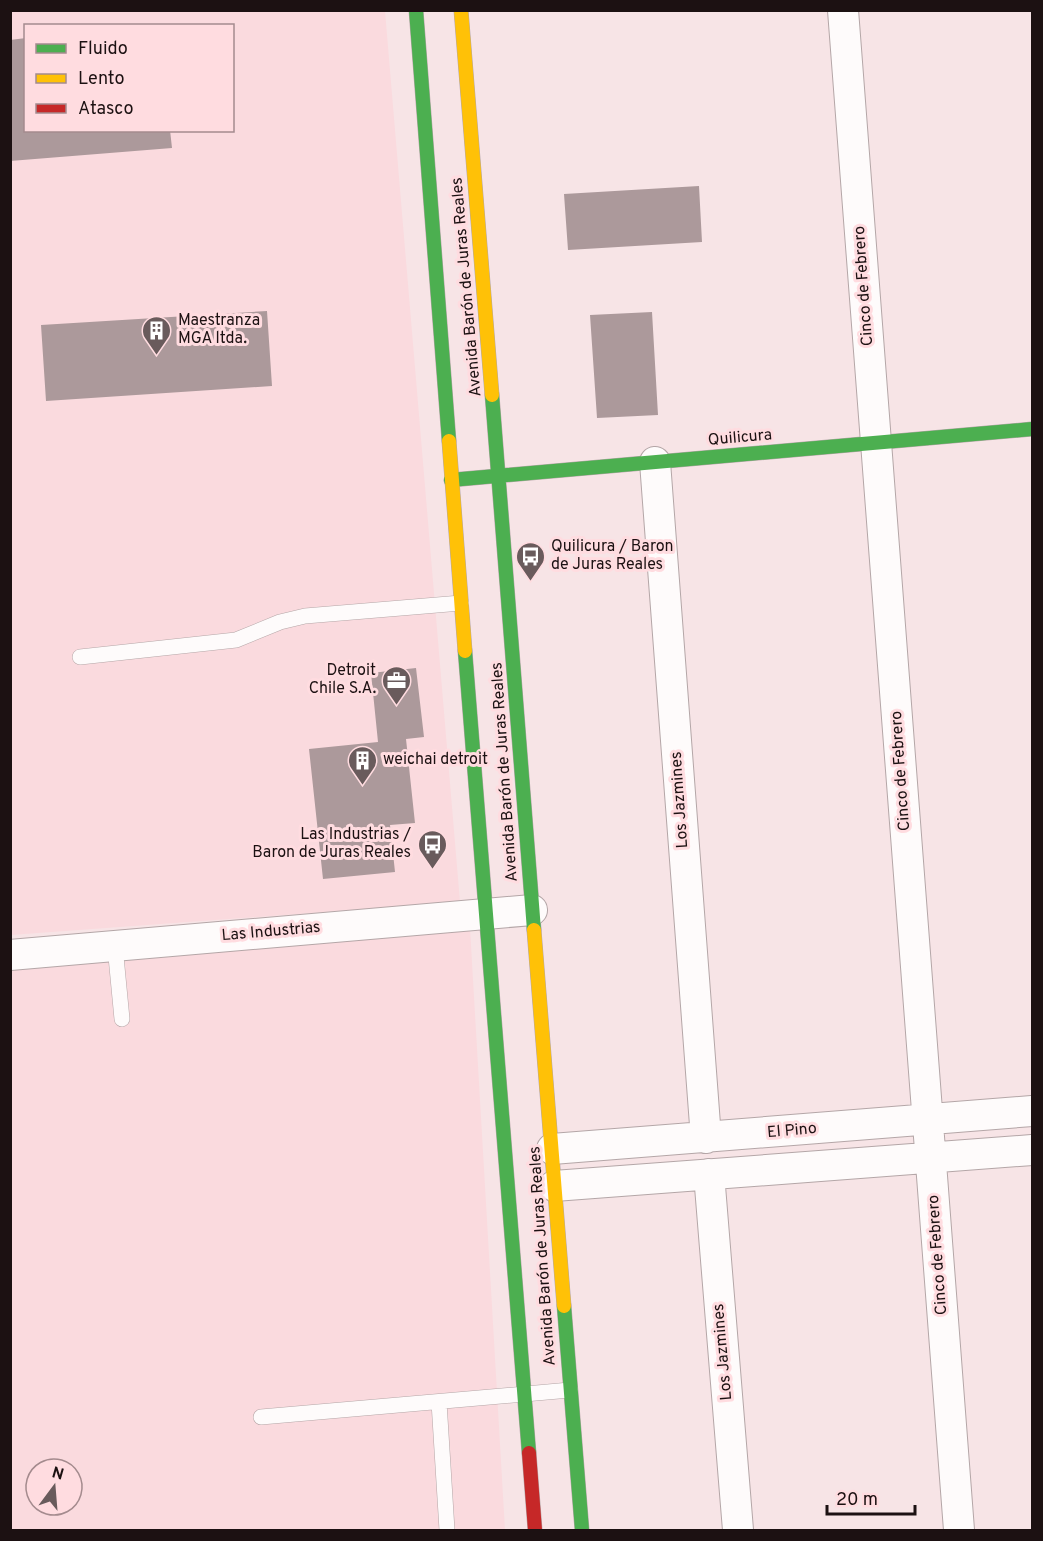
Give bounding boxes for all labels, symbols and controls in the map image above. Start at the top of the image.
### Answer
legend [24,24,234,132]
text: Fluido [78,38,128,61]
text: Lento [78,68,124,91]
text: Atasco [78,98,134,121]
street label: Avenida Barón de Juras Reales [447,177,487,397]
street label: Cinco de Febrero [850,225,878,347]
place label: Maestranza MGA ltda. [178,311,260,349]
building icon: Maestranza MGA ltda. [141,314,173,356]
street label: Quilicura [707,425,773,451]
place label: Quilicura / Baron de Juras Reales [551,537,674,575]
bus stop icon: Quilicura / Baron de Juras Reales [514,540,546,582]
place label: Detroit Chile S.A. [309,661,376,699]
street label: Avenida Barón de Juras Reales [487,662,523,882]
office icon: Detroit Chile S.A. [381,664,413,706]
street label: Cinco de Febrero [887,710,915,832]
building icon: weichai detroit [346,744,378,786]
place label: weichai detroit [383,750,488,770]
street label: Los Jazmines [667,751,693,849]
place label: Las Industrias / Baron de Juras Reales [252,825,411,863]
bus stop icon: Las Industrias / Baron de Juras Reales [416,828,448,870]
street label: Las Industrias [221,918,321,946]
street label: El Pino [766,1119,818,1143]
street label: Avenida Barón de Juras Reales [525,1146,561,1366]
street label: Cinco de Febrero [924,1194,952,1316]
street label: Los Jazmines [709,1303,737,1401]
north arrow [24,1457,84,1517]
text: N [49,1463,66,1486]
scale bar [827,1478,916,1516]
text: 20 m [836,1489,878,1512]

